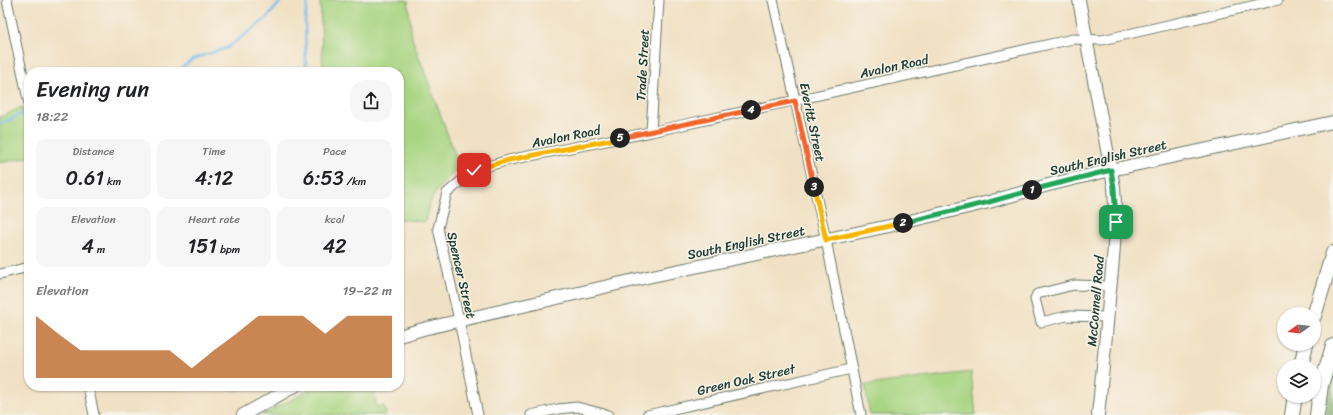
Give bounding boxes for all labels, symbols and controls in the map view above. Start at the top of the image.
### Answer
street label: Trade Street [629,28,656,102]
street label: Avalon Road [857,48,932,85]
text: Evening run [36,70,149,109]
button: share [350,80,392,122]
street label: Everitt Street [793,80,832,164]
pin: 4 [741,100,761,120]
text: 4 [748,100,754,119]
text: 18:22 [36,105,68,128]
street label: Avalon Road [529,118,604,155]
pin: 5 [610,128,630,148]
text: 5 [617,128,623,147]
street label: South English Street [1047,133,1169,182]
text: Distance [72,142,114,161]
text: Time [202,142,226,161]
text: Pace [323,142,346,161]
pin [457,153,491,187]
icon: check [463,159,485,181]
text: 0.61 [65,161,104,196]
text: 4:12 [195,161,233,196]
text: 6:53 [303,161,344,196]
text: km [104,172,121,191]
text: /km [344,172,366,191]
pin: 3 [804,177,824,197]
text: 3 [811,177,817,196]
pin: 1 [1022,180,1042,200]
text: 1 [1030,180,1034,199]
pin [1099,205,1133,239]
text: Elevation [71,210,116,229]
text: Heart rate [188,210,240,229]
text: kcal [325,210,345,229]
icon: arrive [1105,211,1127,233]
pin: 2 [893,213,913,233]
text: 2 [900,213,906,232]
street label: South English Street [685,219,807,266]
text: 4 [81,229,94,264]
text: 151 [188,229,217,264]
text: 42 [323,229,347,264]
street label: Spencer Street [440,229,483,321]
text: m [94,240,105,259]
text: bpm [217,240,240,259]
street label: McConnell Road [1080,254,1111,347]
text: Elevation [36,279,89,302]
text: 19–22 m [343,279,392,302]
north arrow [1277,307,1321,351]
map controls [1277,307,1321,403]
street label: Green Oak Street [695,357,798,402]
button: layers [1277,359,1321,403]

